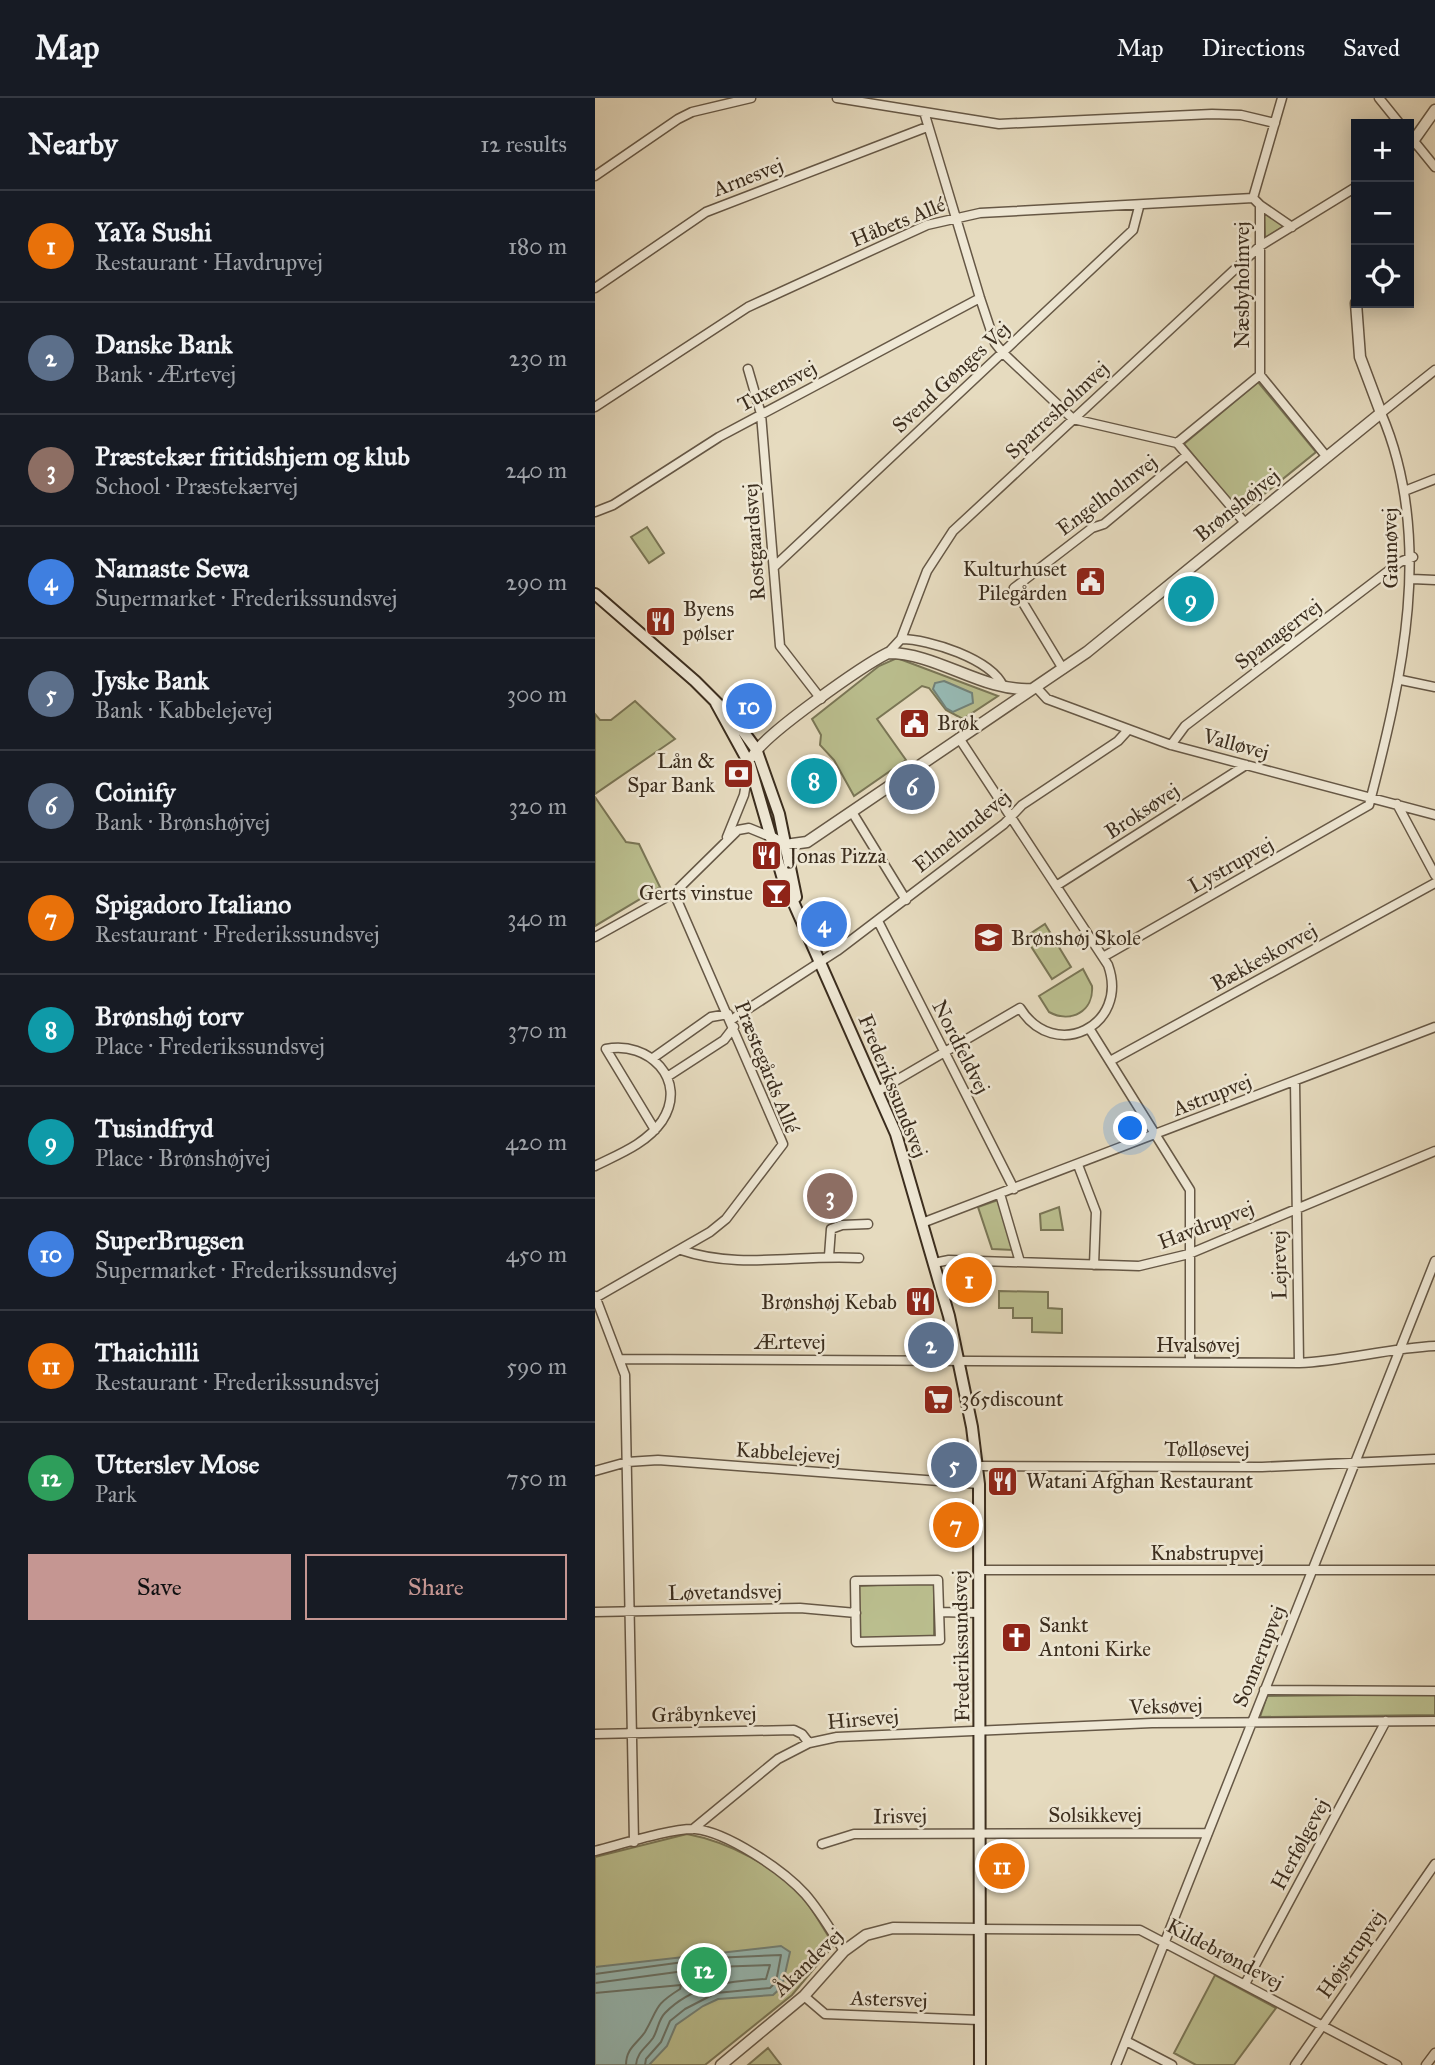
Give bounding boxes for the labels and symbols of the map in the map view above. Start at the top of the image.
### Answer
street label: Arnesvej [708,152,787,203]
street label: Håbets Allé [847,191,949,253]
street label: Næsbyholmvej [1229,221,1255,349]
street label: Svend Gønges Vej [887,316,1015,438]
street label: Tuxensvej [733,354,821,418]
street label: Sparresholmvej [1000,355,1114,465]
street label: Engelholmvej [1051,449,1163,541]
street label: Brønshøjvej [1189,463,1285,547]
street label: Rostgaardsvej [737,482,771,602]
street label: Gaunøvej [1376,507,1404,589]
place label: Kulturhuset Pilegården [963,556,1068,606]
public building icon: Kulturhuset Pilegården [1073,564,1107,598]
pin: 9 [1168,573,1214,625]
street label: Spanagervej [1229,593,1327,675]
place label: Byens pølser [682,596,734,646]
restaurant icon: Byens pølser [643,604,677,638]
pin: 10 [726,680,772,732]
public building icon: Brøk [897,706,931,740]
place label: Brøk [937,710,979,736]
street label: Valløvej [1199,722,1272,765]
place label: Lån & Spar Bank [627,748,715,798]
pin: 8 [791,755,837,807]
bank icon: Lån & Spar Bank [721,756,755,790]
pin: 6 [889,761,935,813]
street label: Broksøvej [1100,777,1184,845]
street label: Elmelundevej [908,784,1016,878]
street label: Lystrupvej [1184,831,1278,899]
restaurant icon: Jonas Pizza [749,839,783,873]
place label: Jonas Pizza [787,843,886,869]
bar icon: Gerts vinstue [759,876,793,910]
place label: Gerts vinstue [639,880,753,906]
pin: 4 [801,898,847,950]
street label: Bækkeskovvej [1206,917,1322,997]
school or university icon: Brønshøj Skole [971,921,1005,955]
place label: Brønshøj Skole [1011,925,1141,951]
street label: Nordfeldvej [926,996,996,1098]
street label: Præstegårds Allé [729,997,805,1137]
street label: Frederikssundsvej [852,1011,934,1161]
street label: Astrupvej [1168,1068,1255,1122]
your location [1113,1111,1147,1145]
pin: 3 [807,1170,853,1222]
street label: Havdrupvej [1154,1195,1258,1255]
street label: Lejrevej [1265,1230,1293,1300]
pin: 1 [946,1254,992,1306]
restaurant icon: Brønshøj Kebab [903,1285,937,1319]
place label: Brønshøj Kebab [761,1289,897,1315]
pin: 2 [908,1319,954,1371]
street label: Ærtevej [753,1329,826,1355]
street label: Hvalsøvej [1156,1332,1240,1358]
supermarket icon: 365discount [921,1382,955,1416]
place label: 365discount [961,1386,1064,1412]
street label: Kabbelejevej [735,1436,841,1470]
street label: Tølløsevej [1164,1436,1250,1462]
pin: 5 [931,1439,977,1491]
restaurant icon: Watani Afghan Restaurant [986,1464,1020,1498]
place label: Watani Afghan Restaurant [1026,1468,1254,1494]
pin: 7 [933,1499,979,1551]
street label: Knabstrupvej [1150,1540,1264,1566]
street label: Frederikssundsvej [947,1570,975,1722]
street label: Løvetandsvej [668,1578,782,1606]
street label: Sonnerupvej [1227,1601,1291,1711]
place label: Sankt Antoni Kirke [1038,1612,1151,1662]
church icon: Sankt Antoni Kirke [999,1620,1033,1654]
street label: Veksøvej [1128,1692,1203,1720]
street label: Gråbynkevej [651,1700,757,1728]
street label: Hirsevej [826,1703,900,1735]
street label: Herfølgevej [1265,1794,1335,1894]
street label: Solsikkevej [1048,1802,1142,1828]
street label: Irisvej [873,1803,927,1829]
pin: 11 [979,1840,1025,1892]
street label: Højstrupvej [1311,1905,1391,2003]
street label: Kildebrøndevej [1162,1912,1288,1996]
street label: Åkandevej [767,1922,848,2002]
pin: 12 [681,1944,727,1996]
street label: Astersvej [849,1985,928,2013]

